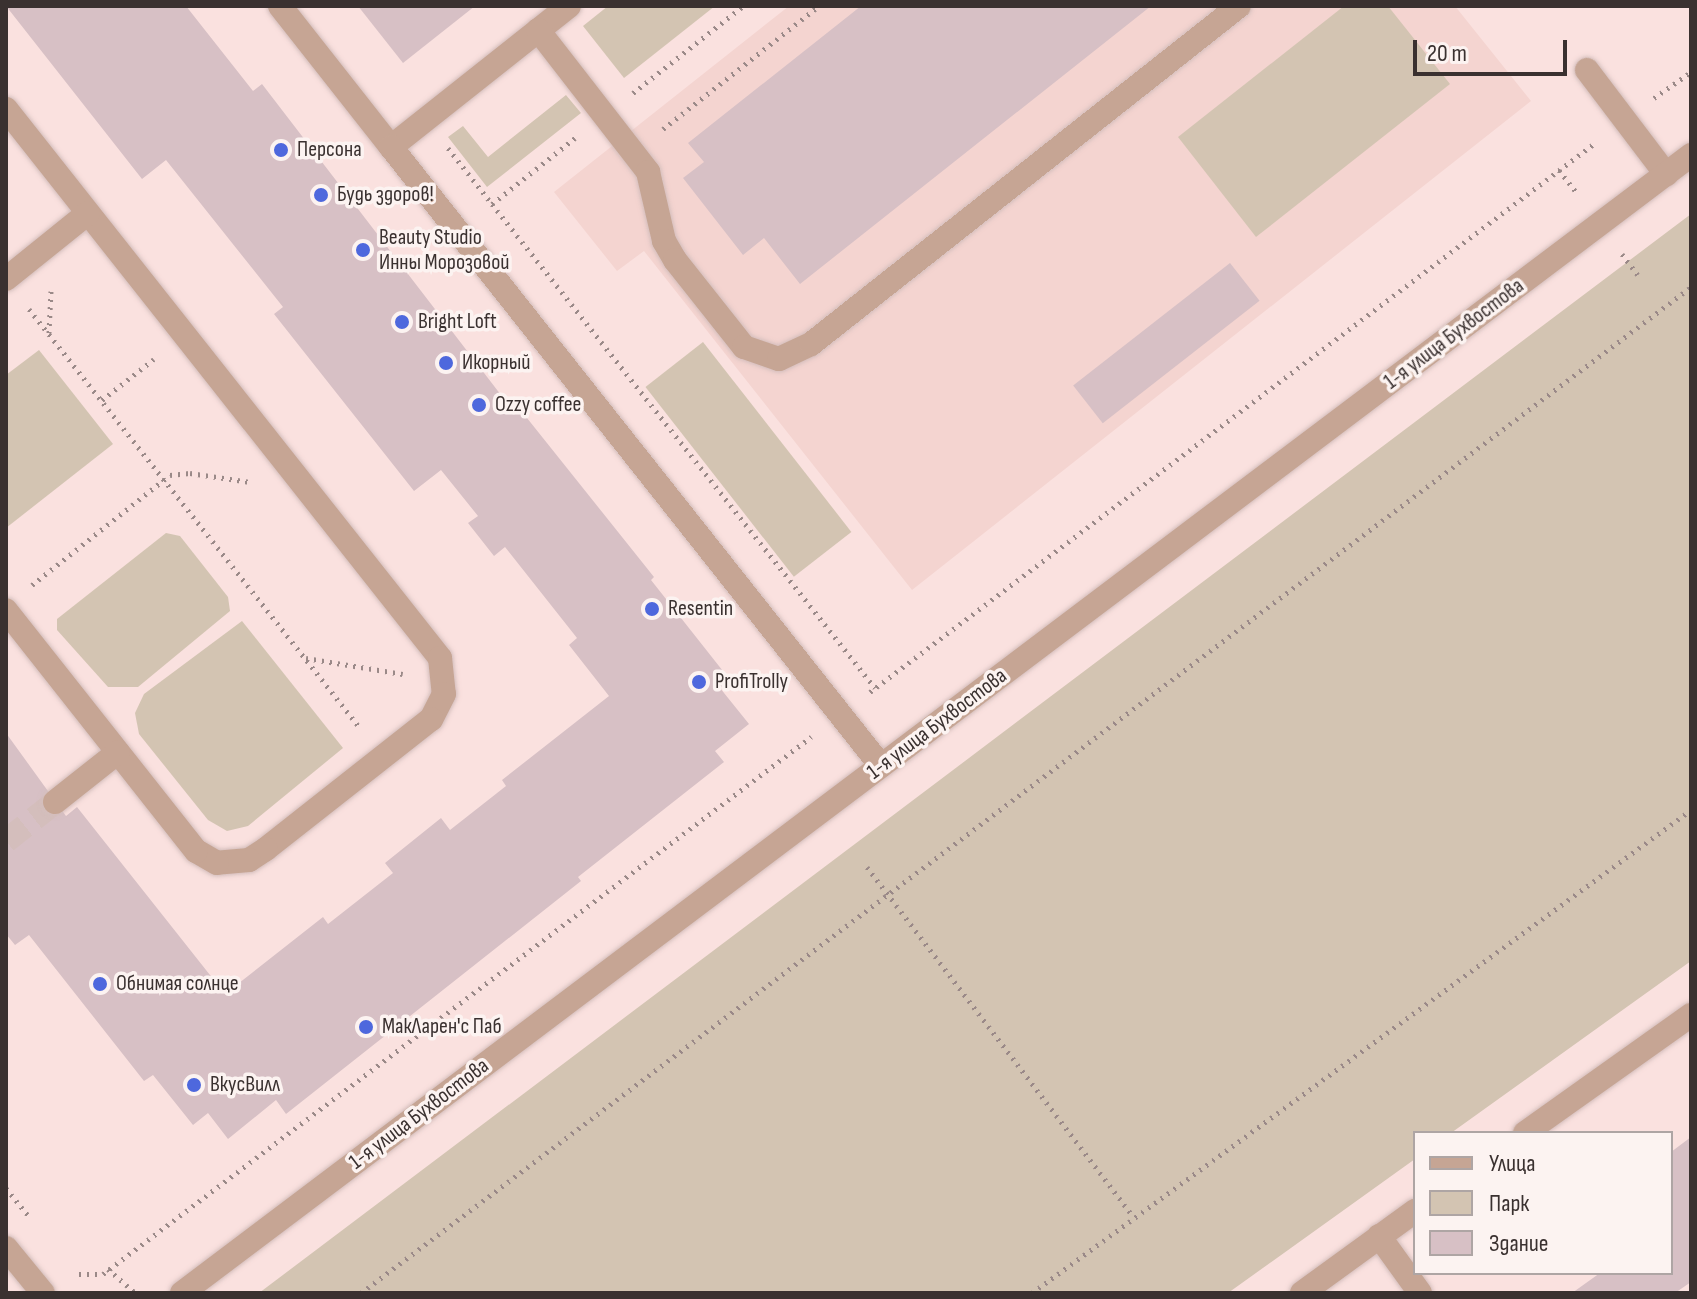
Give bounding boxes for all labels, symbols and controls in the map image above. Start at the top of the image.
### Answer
scale bar [1417,24,1571,74]
text: 20 m [1427,39,1467,68]
place label: Персона [297,137,362,163]
marker: Персона [272,141,290,159]
place label: Будь здоров! [337,182,434,208]
marker: Будь здоров! [312,186,330,204]
place label: Beauty Studio Инны Морозовой [379,224,510,276]
marker: Beauty Studio Инны Морозовой [354,241,372,259]
street label: 1-я улица Бухвостова [1379,273,1529,395]
place label: Bright Loft [418,309,497,335]
marker: Bright Loft [393,313,411,331]
place label: Икорный [462,350,530,376]
marker: Икорный [437,354,455,372]
place label: Ozzy coffee [495,392,581,418]
marker: Ozzy coffee [470,396,488,414]
place label: Resentin [668,596,733,622]
marker: Resentin [643,600,661,618]
street label: 1-я улица Бухвостова [862,663,1012,785]
place label: ProfiTrolly [715,669,788,695]
marker: ProfiTrolly [690,673,708,691]
place label: Обнимая солнце [116,971,239,997]
marker: Обнимая солнце [91,975,109,993]
place label: МакЛарен'с Паб [382,1014,502,1040]
marker: МакЛарен'с Паб [357,1018,375,1036]
street label: 1-я улица Бухвостова [344,1053,494,1175]
place label: ВкусВилл [210,1072,280,1098]
marker: ВкусВилл [185,1076,203,1094]
legend [1413,1131,1673,1275]
text: Улица [1489,1149,1535,1178]
text: Парк [1489,1189,1529,1218]
text: Здание [1489,1229,1548,1258]

